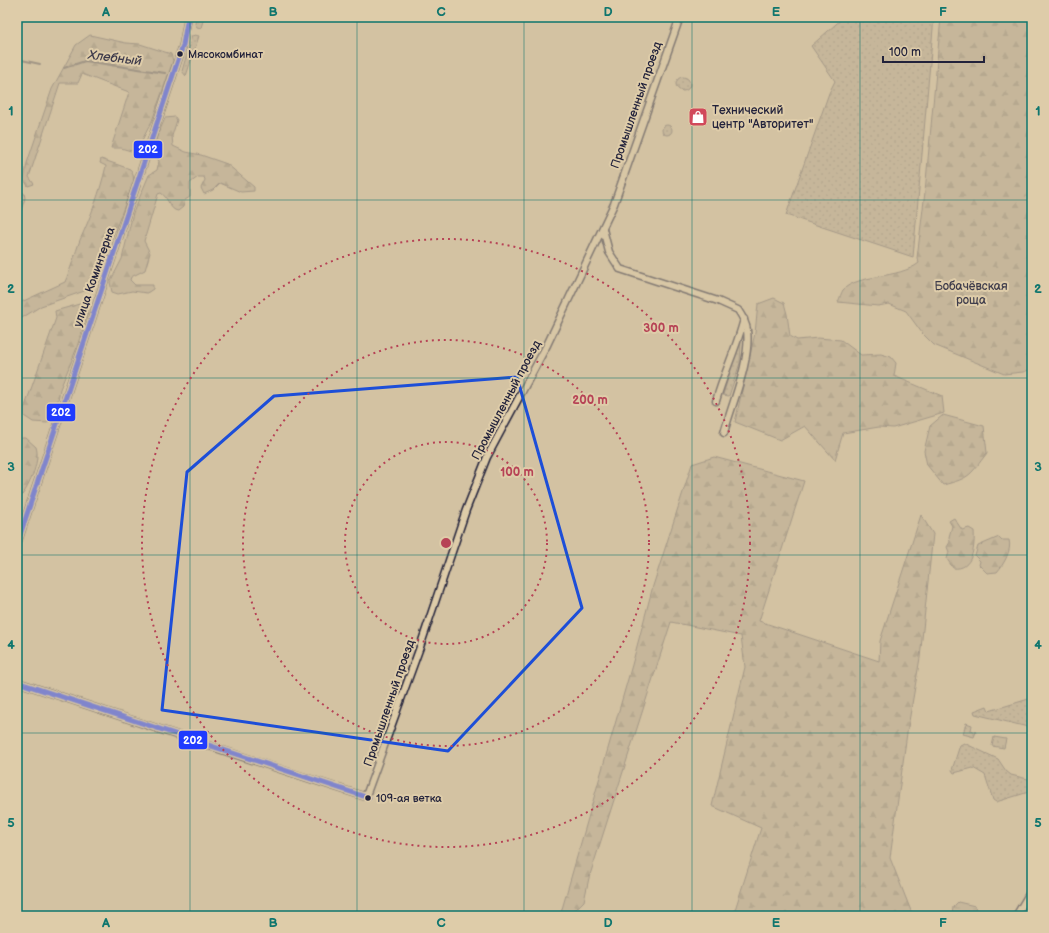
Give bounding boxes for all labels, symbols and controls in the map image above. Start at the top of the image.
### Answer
text: A [101,4,110,20]
text: B [268,4,278,20]
text: C [436,4,446,20]
text: D [603,4,613,20]
text: E [772,4,781,20]
text: F [939,4,947,20]
scale bar [883,38,984,64]
street label: Промышленный проезд [608,39,665,171]
text: 100 m [889,45,921,60]
water label: Хлебный [86,47,143,69]
place label: Мясокомбинат [188,48,263,61]
marker: Мясокомбинат [175,49,185,59]
text: 1 [8,103,14,119]
place label: Технический центр "Авторитет" [712,103,814,132]
text: 1 [1035,103,1041,119]
shop icon: Технический центр "Авторитет" [687,106,709,128]
line badge: 202 [133,140,163,159]
text: 202 [138,143,158,156]
street label: улица Коминтерна [70,225,119,329]
park label: Бобачёвская роща [934,279,1008,308]
text: 2 [7,281,15,297]
text: 2 [1034,281,1042,297]
text: 300 m [643,321,679,336]
street label: Промышленный проезд [469,337,545,463]
text: 200 m [572,393,608,408]
line badge: 202 [46,403,76,422]
text: 202 [51,406,71,419]
text: 3 [7,459,15,475]
text: 3 [1034,459,1042,475]
text: 100 m [500,465,534,480]
centre of rings [439,536,453,550]
text: 4 [7,637,15,653]
street label: Промышленный проезд [361,637,418,769]
text: 4 [1034,637,1042,653]
line badge: 202 [178,730,208,750]
text: 202 [183,734,203,747]
place label: 109-ая ветка [376,792,442,805]
marker: 109-ая ветка [363,793,373,803]
text: 5 [7,815,15,831]
text: 5 [1034,815,1042,831]
text: A [101,915,110,931]
text: B [268,915,278,931]
text: C [436,915,446,931]
text: D [603,915,613,931]
text: E [772,915,781,931]
text: F [939,915,947,931]

